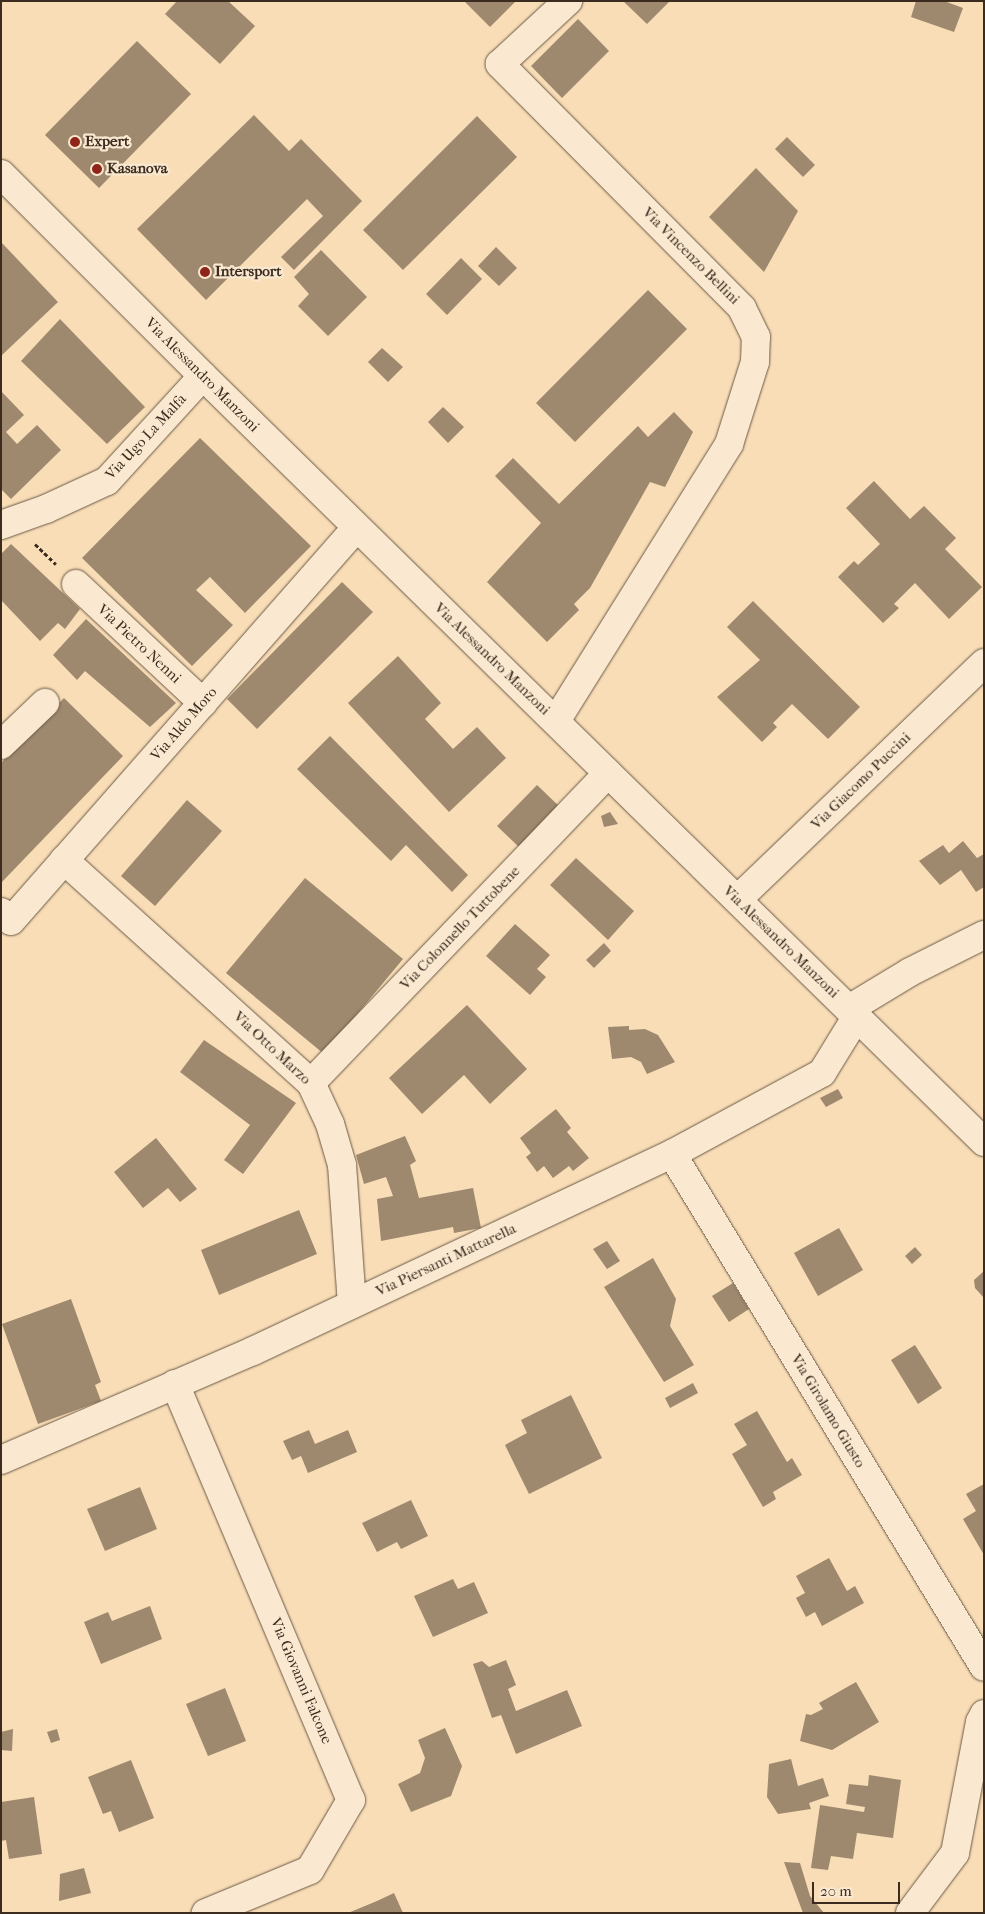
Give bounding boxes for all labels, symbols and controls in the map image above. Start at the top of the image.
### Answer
place label: Expert [85,133,129,151]
marker: Expert [69,136,81,148]
place label: Kasanova [107,160,168,178]
marker: Kasanova [91,163,103,175]
street label: Via Vincenzo Bellini [639,204,743,308]
place label: Intersport [215,263,282,281]
marker: Intersport [199,266,211,278]
street label: Via Alessandro Manzoni [141,314,263,436]
street label: Via Ugo La Malfa [102,390,190,484]
street label: Via Alessandro Manzoni [430,599,554,719]
street label: Via Pietro Nenni [93,601,185,687]
street label: Via Aldo Moro [147,683,221,765]
street label: Via Giacomo Puccini [807,729,915,833]
street label: Via Colonnello Tuttobene [396,862,524,994]
street label: Via Alessandro Manzoni [719,882,843,1002]
street label: Via Otto Marzo [230,1008,314,1088]
street label: Via Piersanti Mattarella [373,1220,519,1300]
street label: Via Girolamo Giusto [787,1351,869,1471]
street label: Via Giovanni Falcone [266,1615,336,1747]
scale bar [815,1872,902,1904]
text: 20 m [820,1882,852,1900]

